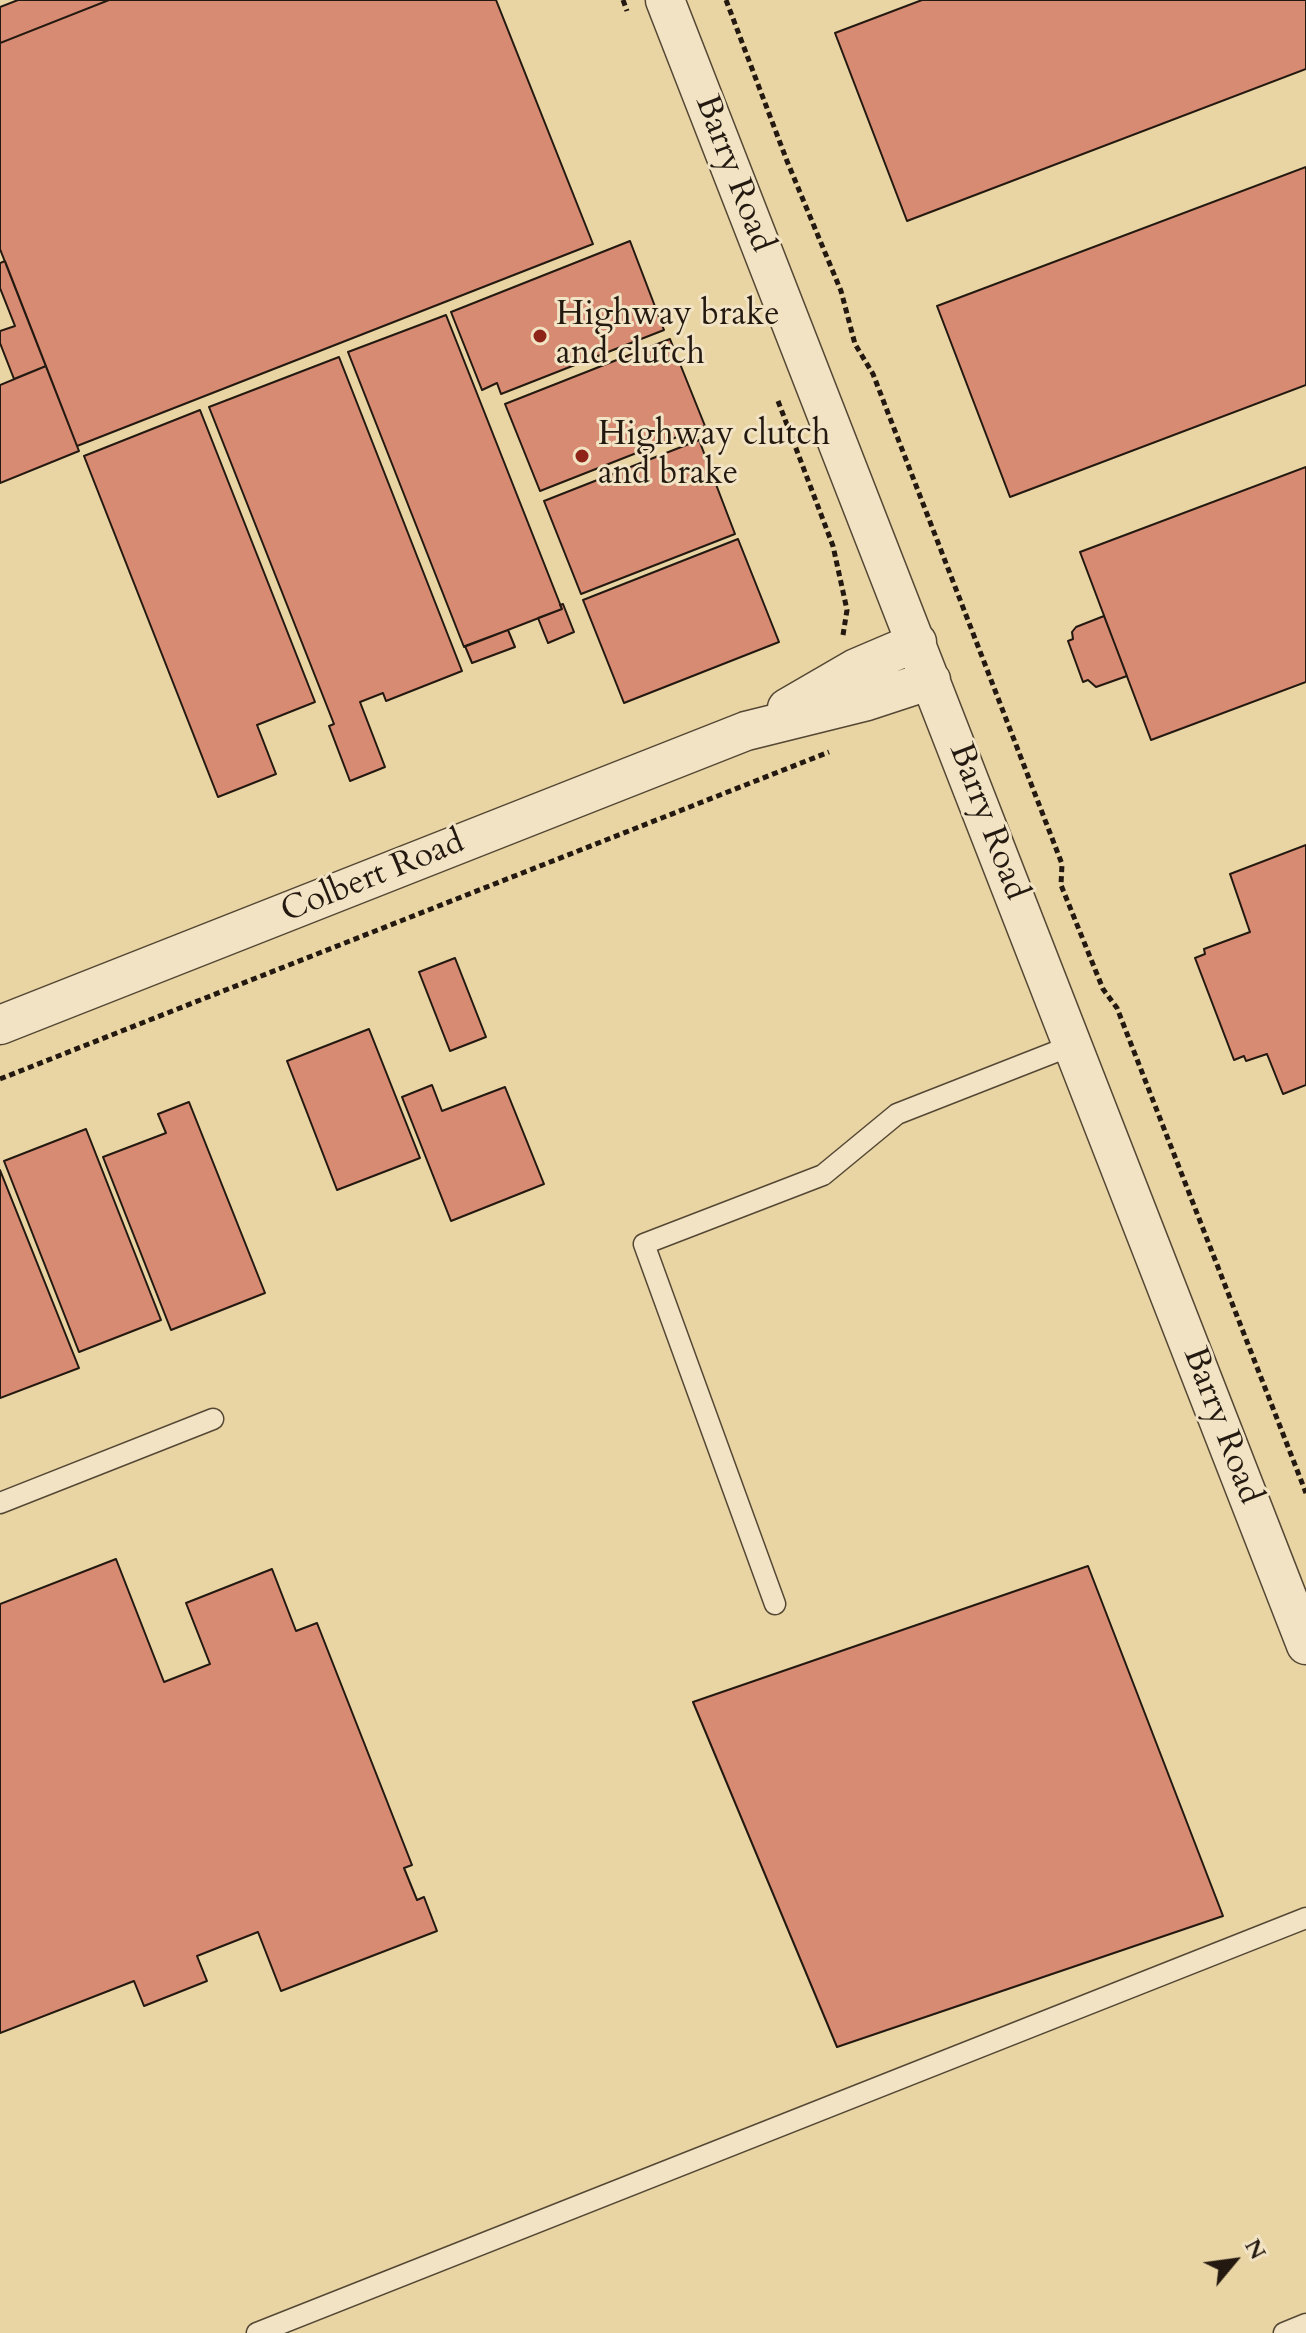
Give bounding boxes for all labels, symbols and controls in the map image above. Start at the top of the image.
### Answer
street label: Barry Road [684,90,782,258]
place label: Highway brake and clutch [556,296,780,376]
marker: Highway brake and clutch [531,327,549,345]
place label: Highway clutch and brake [598,416,830,496]
marker: Highway clutch and brake [573,447,591,465]
street label: Barry Road [938,738,1036,906]
street label: Colbert Road [276,823,470,933]
street label: Barry Road [1172,1342,1270,1510]
north arrow [1194,2221,1274,2301]
text: N [1237,2234,1273,2265]

